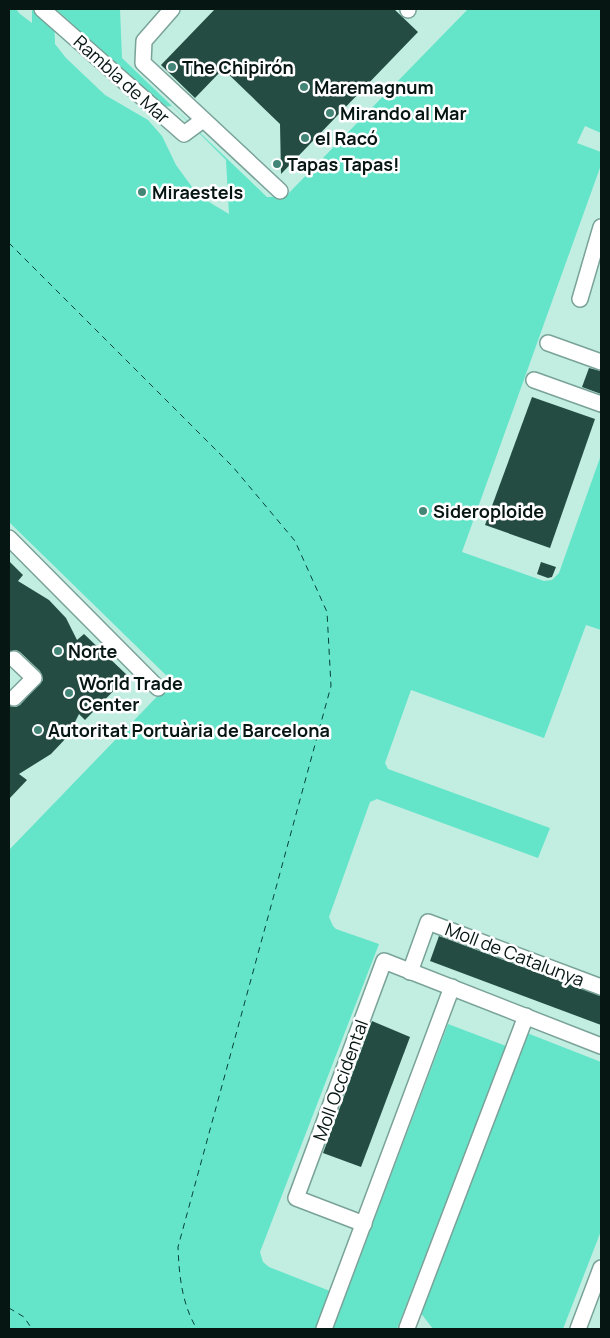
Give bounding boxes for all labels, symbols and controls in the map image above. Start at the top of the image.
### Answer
street label: Rambla de Mar [69,29,176,129]
place label: The Chipirón [182,55,294,79]
marker: The Chipirón [166,61,178,73]
place label: Maremagnum [314,75,434,99]
marker: Maremagnum [298,81,310,93]
place label: Mirando al Mar [340,101,467,125]
marker: Mirando al Mar [324,107,336,119]
place label: el Racó [315,126,378,150]
marker: el Racó [299,132,311,144]
place label: Tapas Tapas! [287,152,400,176]
marker: Tapas Tapas! [271,158,283,170]
place label: Miraestels [152,180,244,204]
marker: Miraestels [136,186,148,198]
place label: Sideroploide [433,499,544,523]
marker: Sideroploide [417,505,429,517]
place label: Norte [68,639,118,663]
marker: Norte [52,645,64,657]
place label: World Trade Center [79,671,183,716]
marker: World Trade Center [63,687,75,699]
place label: Autoritat Portuària de Barcelona [48,718,330,742]
marker: Autoritat Portuària de Barcelona [32,724,44,736]
street label: Moll de Catalunya [442,916,588,992]
street label: Moll Occidental [307,1016,373,1144]

